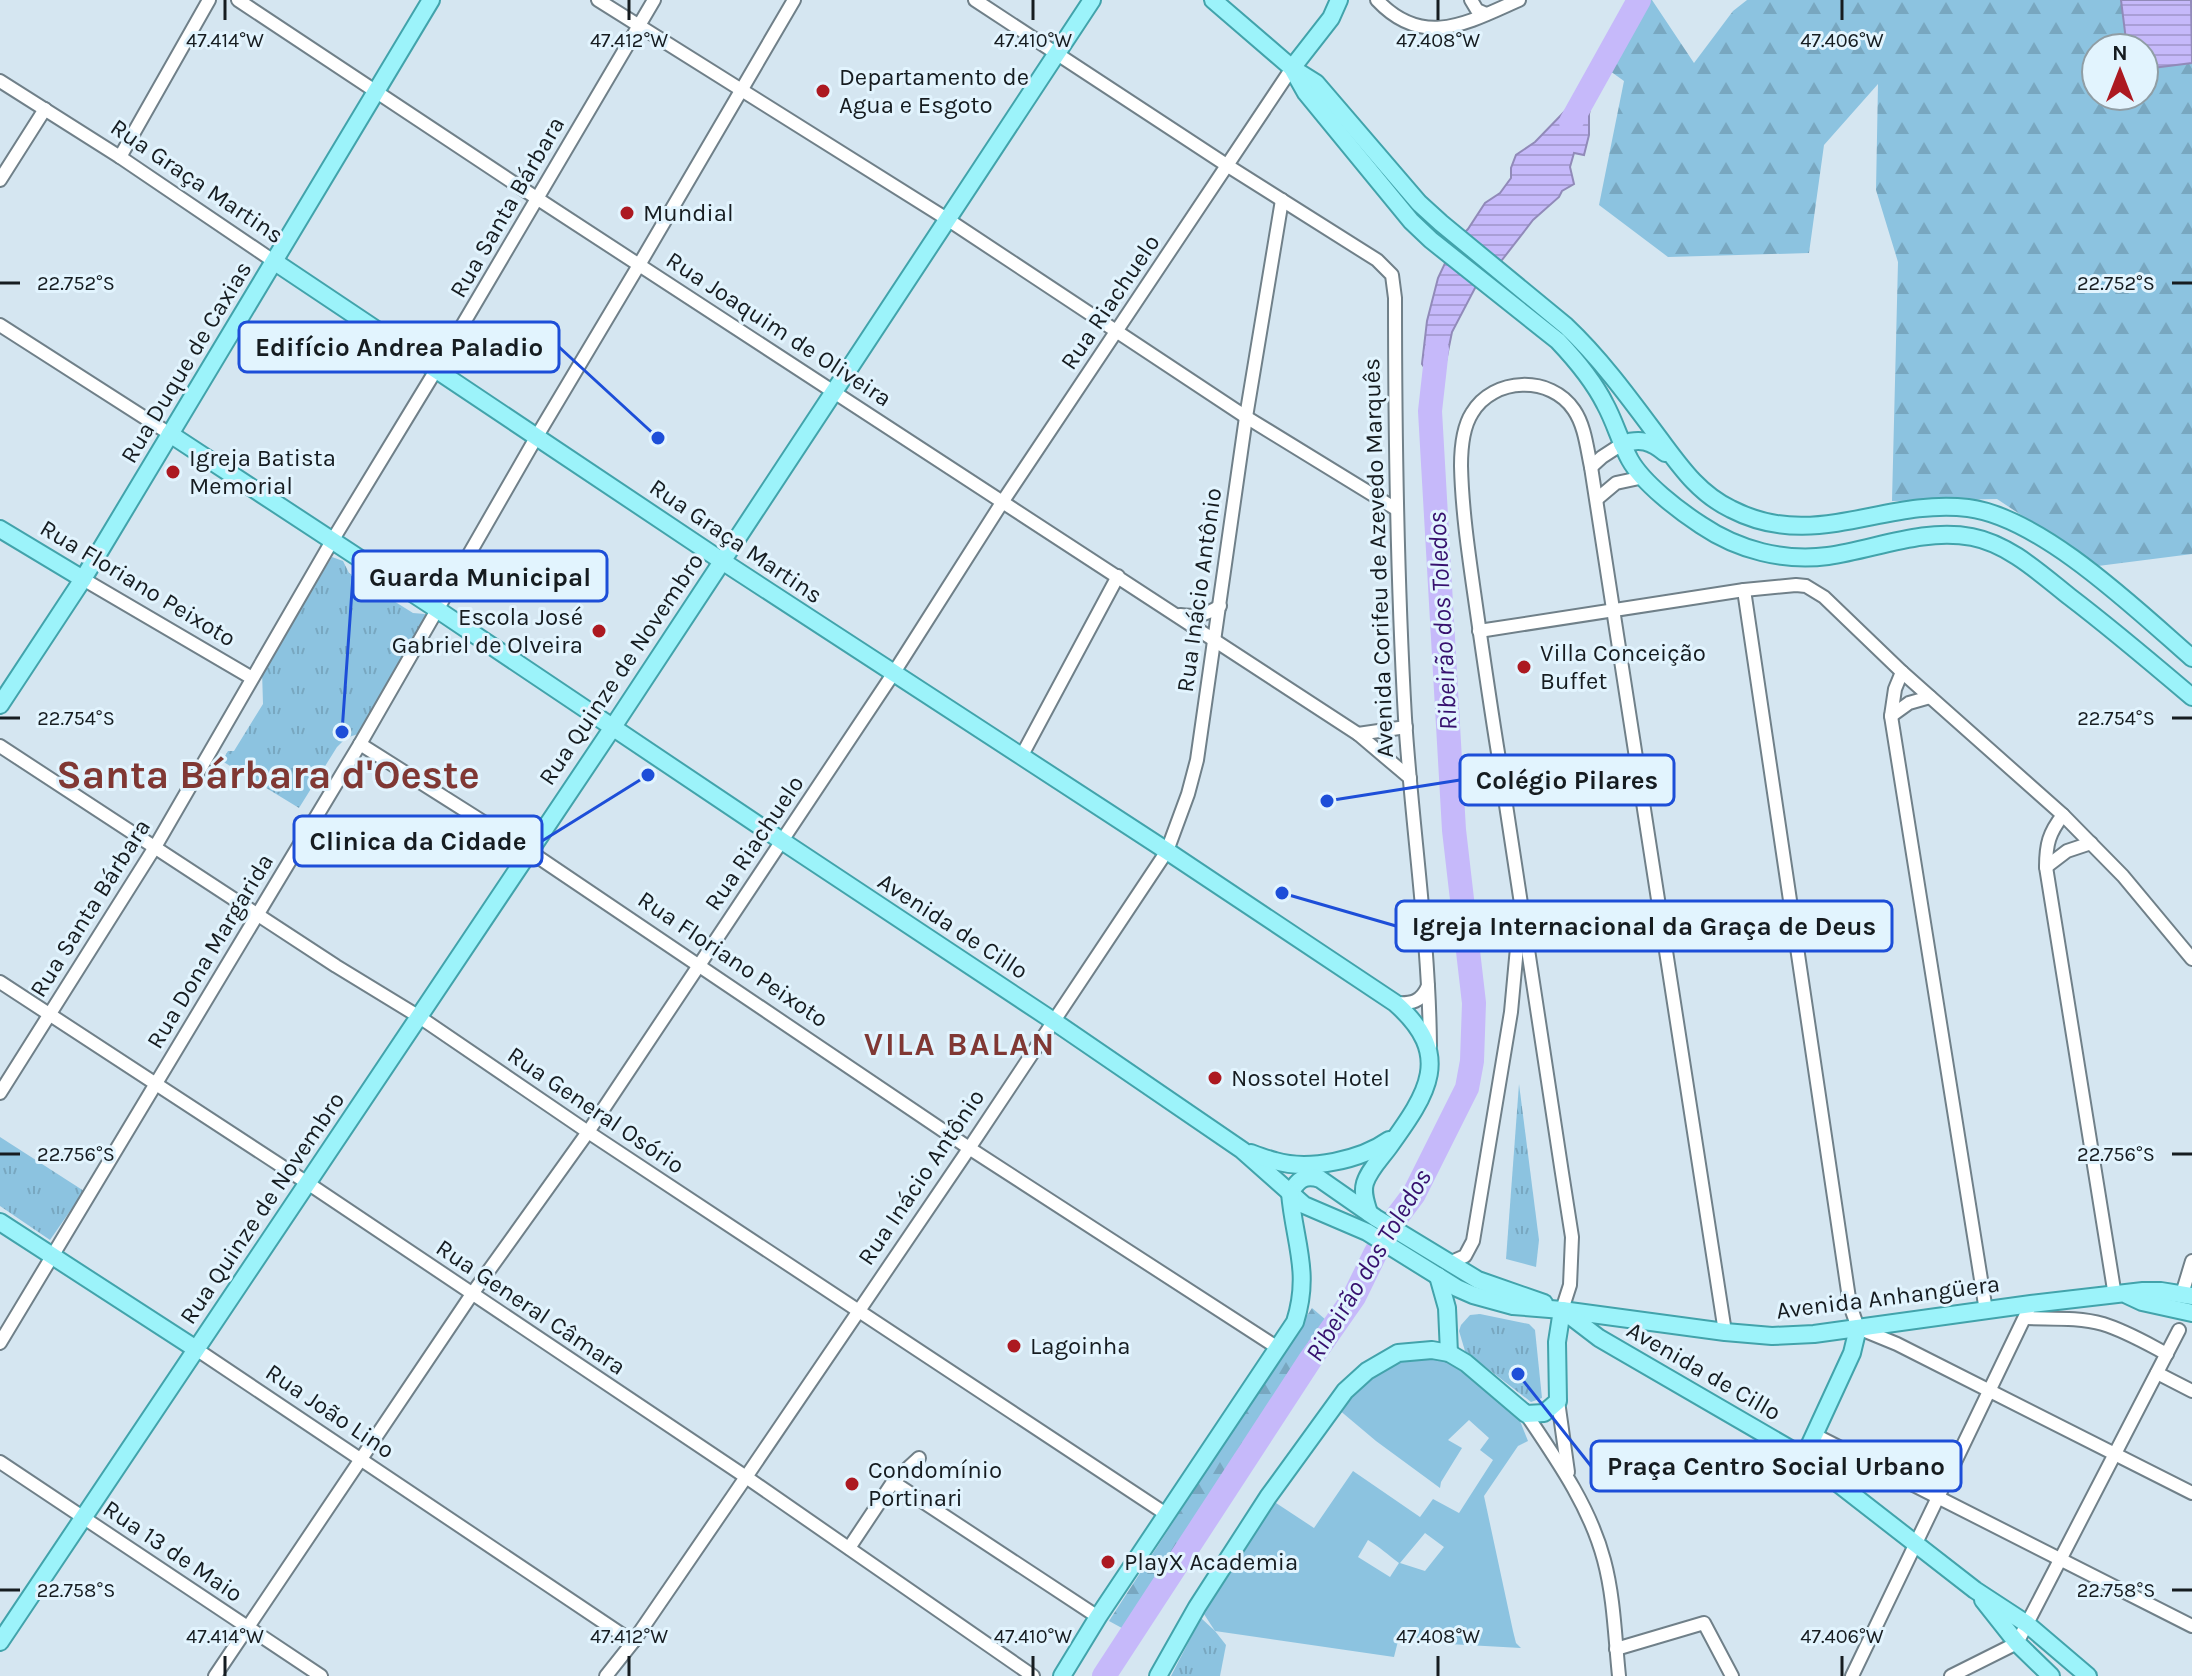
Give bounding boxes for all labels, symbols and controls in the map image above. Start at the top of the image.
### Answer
text: 47.414°W [186,29,264,52]
text: 47.412°W [590,29,668,52]
text: 47.410°W [994,29,1072,52]
text: 47.408°W [1396,29,1480,52]
text: 47.406°W [1800,29,1884,52]
north arrow [2080,32,2160,112]
text: N [2112,40,2128,66]
place label: Departamento de Agua e Esgoto [839,63,1029,119]
marker: Departamento de Agua e Esgoto [814,82,832,100]
street label: Rua Santa Bárbara [444,111,570,303]
street label: Rua Graça Martins [105,113,289,249]
place label: Mundial [643,199,734,227]
marker: Mundial [618,204,636,222]
street label: Rua Riachuelo [1055,229,1165,375]
street label: Rua Joaquim de Oliveira [661,246,897,412]
street label: Rua Duque de Caxias [115,256,257,468]
text: 22.752°S [37,272,115,295]
text: 22.752°S [2077,272,2155,295]
callout: Edifício Andrea Paladio [239,322,559,372]
text: Edifício Andrea Paladio [255,332,543,363]
street label: Avenida Corifeu de Azevedo Marquês [1357,358,1399,758]
place label: Igreja Batista Memorial [189,444,336,500]
marker: Igreja Batista Memorial [164,463,182,481]
street label: Rua Graça Martins [644,473,828,609]
street label: Rua Inácio Antônio [1171,486,1227,694]
water label: Ribeirão dos Toledos [1421,511,1464,731]
street label: Rua Floriano Peixoto [35,514,241,652]
street label: Rua Quinze de Novembro [533,548,709,790]
callout: Guarda Municipal [353,551,607,601]
text: Guarda Municipal [369,562,591,593]
place label: Escola José Gabriel de Olveira [392,603,583,659]
marker: Escola José Gabriel de Olveira [590,622,608,640]
place label: Villa Conceição Buffet [1540,639,1706,695]
marker: Villa Conceição Buffet [1515,658,1533,676]
text: 22.754°S [37,707,115,730]
text: 22.754°S [2077,707,2155,730]
district label: Santa Bárbara d'Oeste [56,751,480,798]
callout: Colégio Pilares [1460,755,1674,805]
text: Colégio Pilares [1476,765,1658,796]
street label: Rua Riachuelo [699,770,809,916]
street label: Rua Santa Bárbara [24,814,156,1002]
callout: Clinica da Cidade [294,816,542,866]
text: Clinica da Cidade [310,826,526,857]
street label: Rua Dona Margarida [141,848,279,1054]
street label: Avenida de Cillo [873,867,1033,985]
street label: Rua Floriano Peixoto [633,885,833,1033]
callout: Igreja Internacional da Graça de Deus [1396,901,1892,951]
text: Igreja Internacional da Graça de Deus [1412,911,1876,942]
district label: VILA BALAN [864,1026,1056,1063]
street label: Rua General Osório [502,1040,690,1180]
place label: Nossotel Hotel [1231,1064,1390,1092]
marker: Nossotel Hotel [1206,1069,1224,1087]
street label: Rua Inácio Antônio [852,1084,990,1270]
street label: Rua Quinze de Novembro [174,1087,350,1329]
text: 22.756°S [37,1143,115,1166]
text: 22.756°S [2077,1143,2155,1166]
water label: Ribeirão dos Toledos [1299,1163,1438,1367]
street label: Rua General Câmara [431,1233,631,1381]
street label: Avenida Anhangüera [1775,1269,2001,1325]
street label: Avenida de Cillo [1622,1316,1786,1426]
place label: Lagoinha [1030,1332,1130,1360]
marker: Lagoinha [1005,1337,1023,1355]
street label: Rua João Lino [260,1358,400,1464]
callout: Praça Centro Social Urbano [1591,1441,1961,1491]
text: Praça Centro Social Urbano [1607,1451,1945,1482]
place label: Condomínio Portinari [868,1456,1002,1512]
marker: Condomínio Portinari [843,1475,861,1493]
street label: Rua 13 de Maio [98,1494,248,1608]
place label: PlayX Academia [1124,1548,1298,1576]
marker: PlayX Academia [1099,1553,1117,1571]
text: 22.758°S [37,1579,115,1602]
text: 22.758°S [2077,1579,2155,1602]
text: 47.414°W [186,1625,264,1648]
text: 47.412°W [590,1625,668,1648]
text: 47.410°W [994,1625,1072,1648]
text: 47.408°W [1396,1625,1480,1648]
text: 47.406°W [1800,1625,1884,1648]

